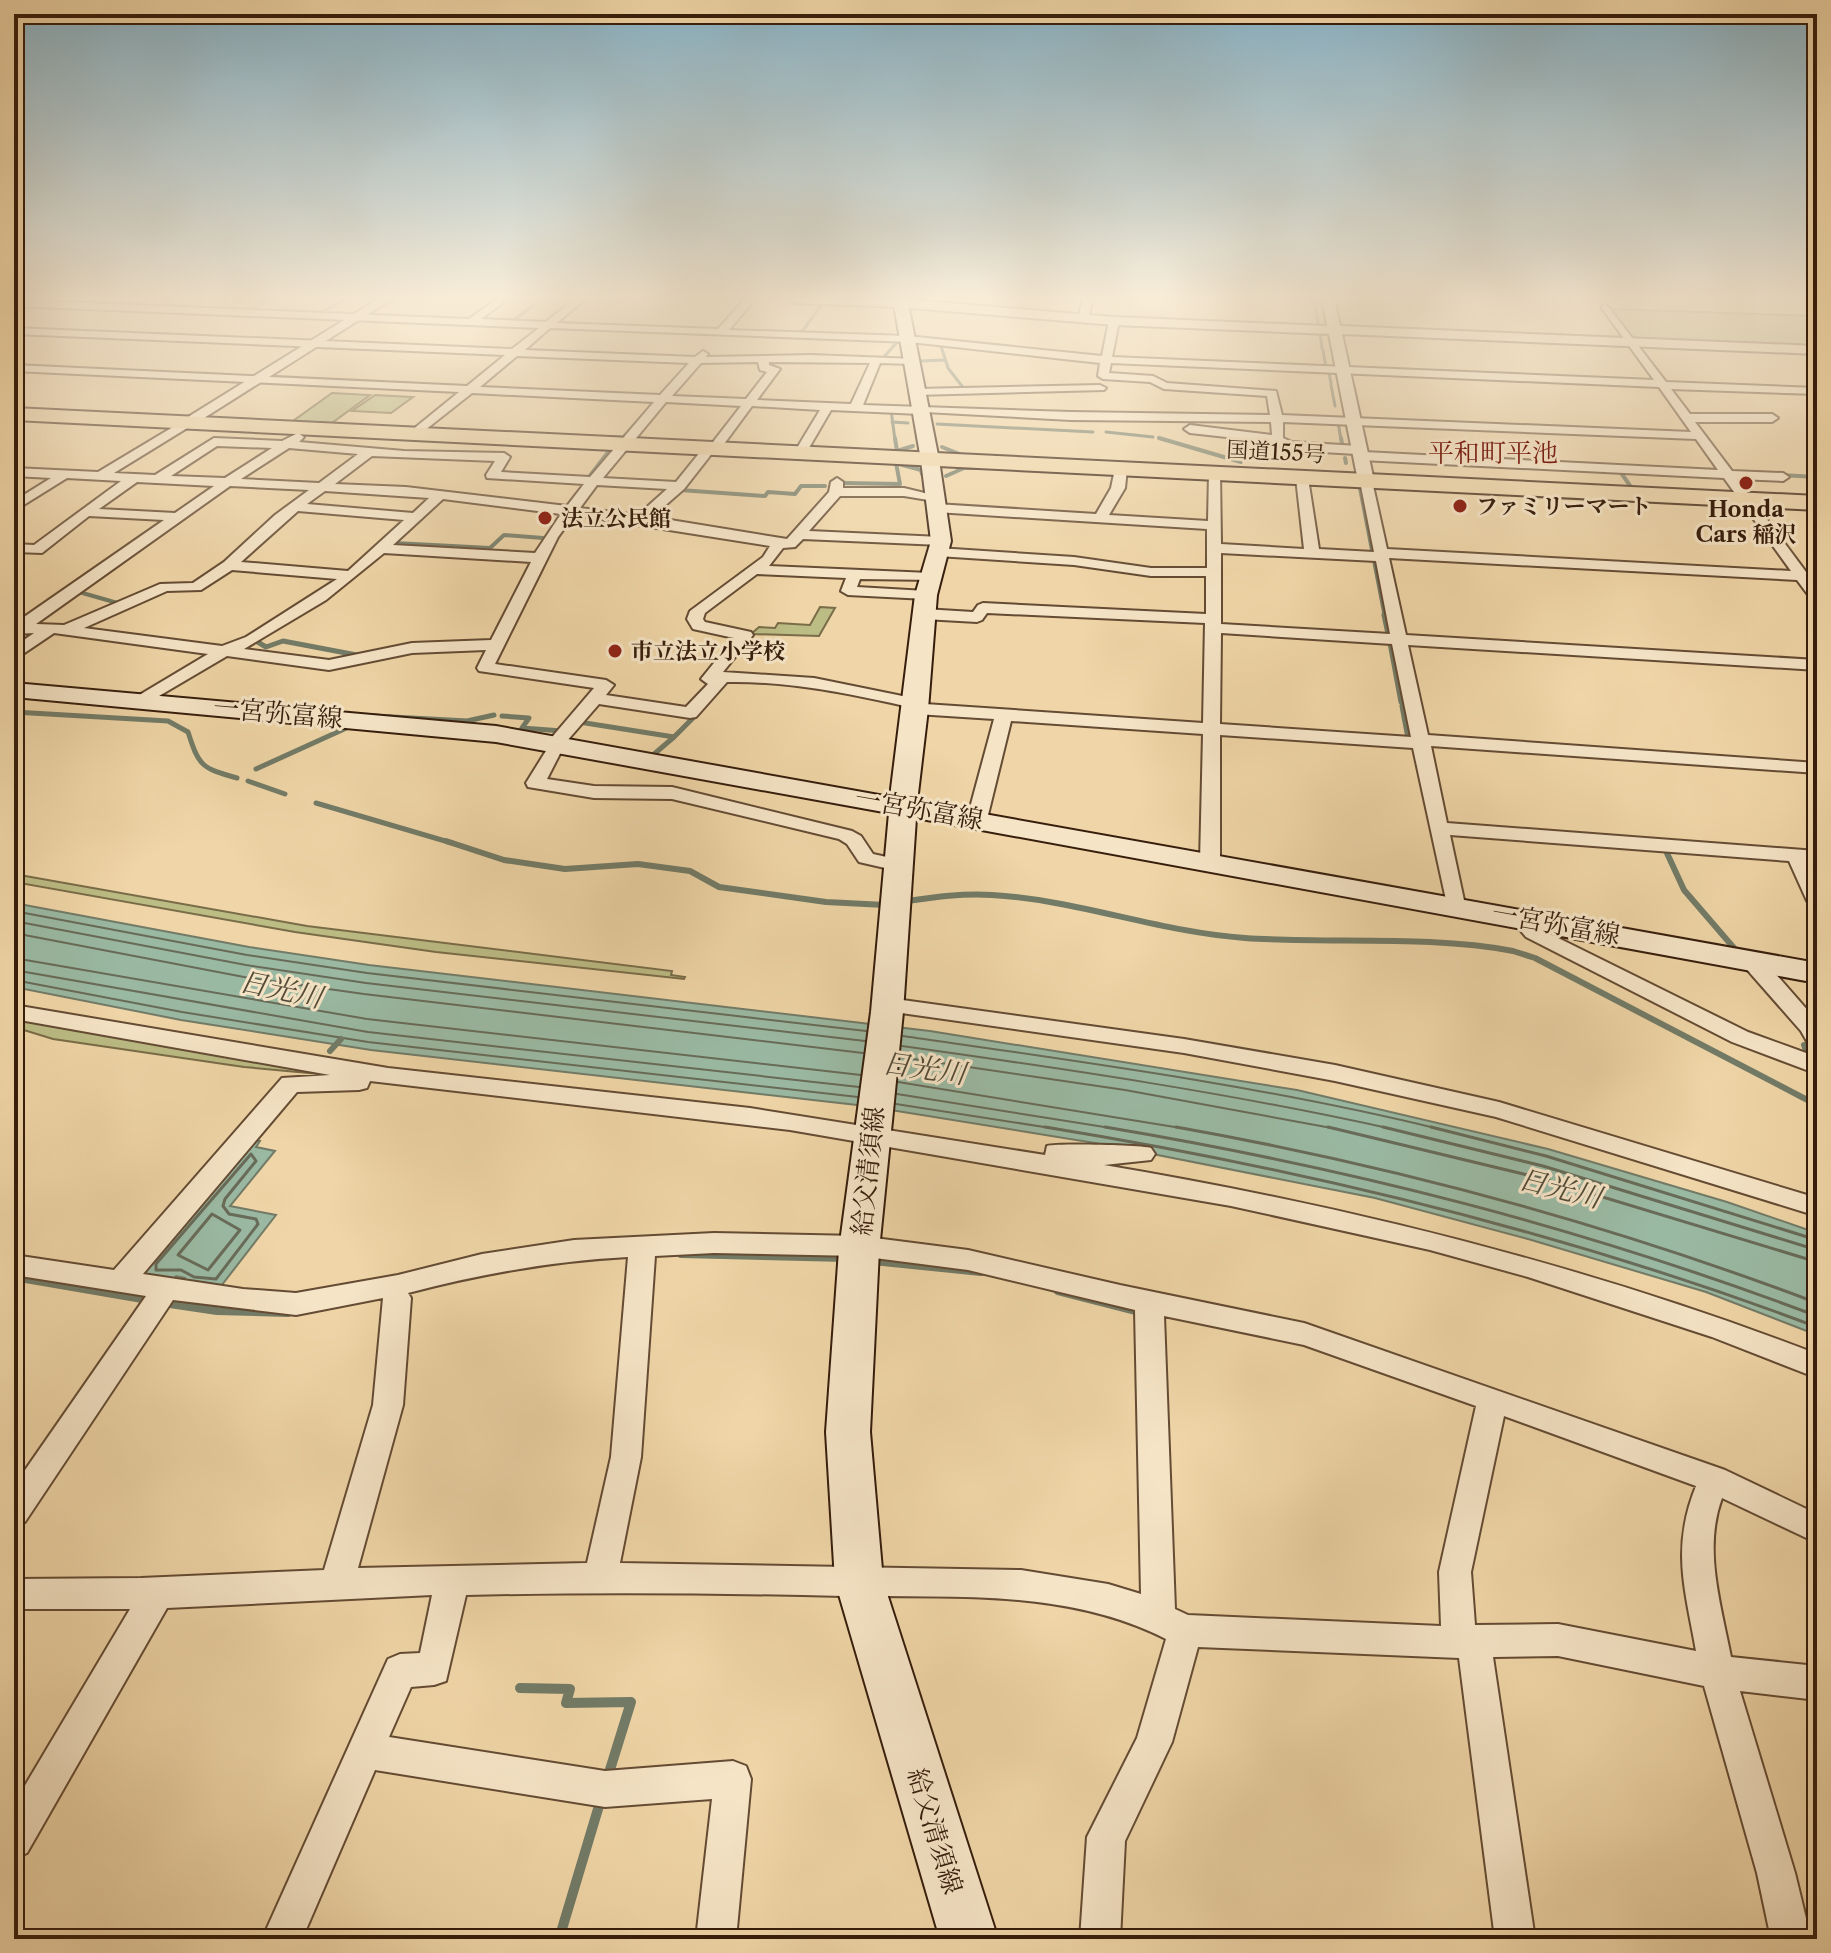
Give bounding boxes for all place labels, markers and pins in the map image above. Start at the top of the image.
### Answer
marker: Honda Cars 稲沢 [1737,474,1755,492]
place label: ファミリーマート [1476,493,1652,520]
place label: Honda Cars 稲沢 [1696,496,1796,548]
marker: ファミリーマート [1451,497,1469,515]
place label: 法立公民館 [561,505,671,532]
marker: 法立公民館 [536,509,554,527]
place label: 市立法立小学校 [631,638,785,665]
marker: 市立法立小学校 [606,642,624,660]

